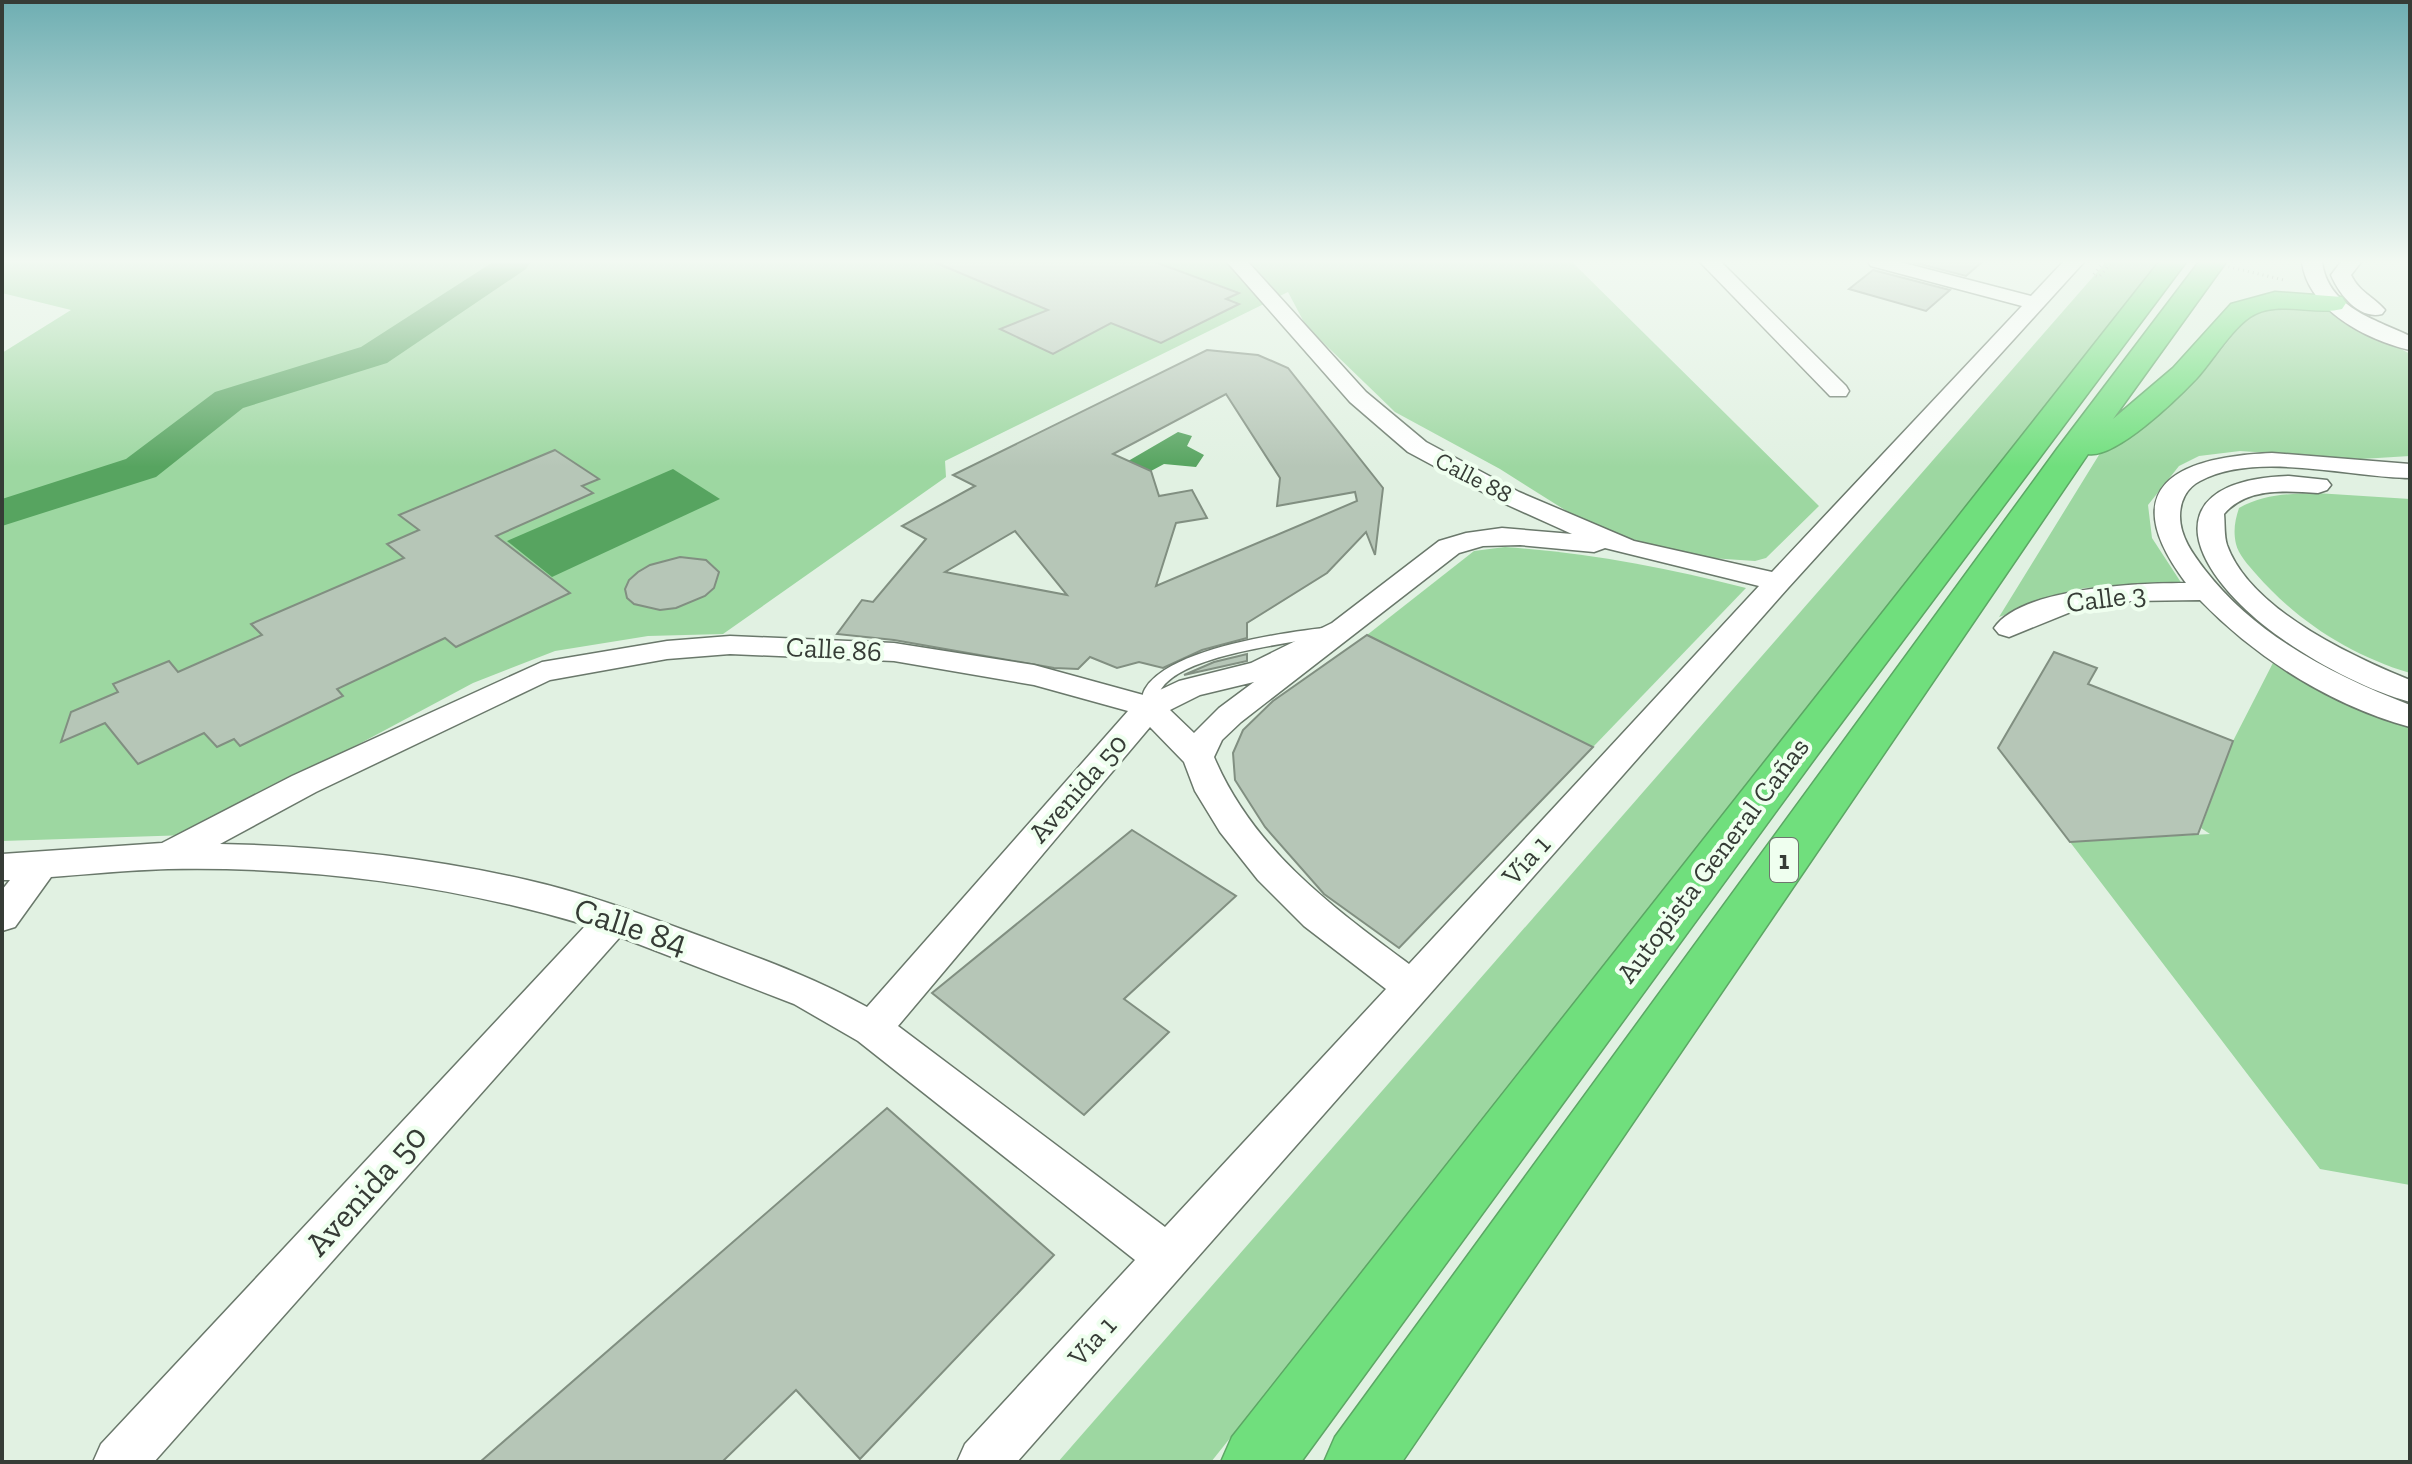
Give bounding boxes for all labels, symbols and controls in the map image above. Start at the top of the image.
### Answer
street label: Calle 88 [1431,445,1517,509]
street label: Calle 3 [2064,577,2148,619]
street label: Calle 86 [785,630,883,668]
street label: Avenida 50 [1022,727,1134,849]
street label: Autopista General Cañas [1610,731,1816,989]
street label: Vía 1 [1494,828,1557,893]
road number: 1 [1770,838,1798,882]
street label: Calle 84 [569,888,693,964]
street label: Avenida 50 [297,1116,435,1264]
street label: Vía 1 [1060,1309,1123,1374]

